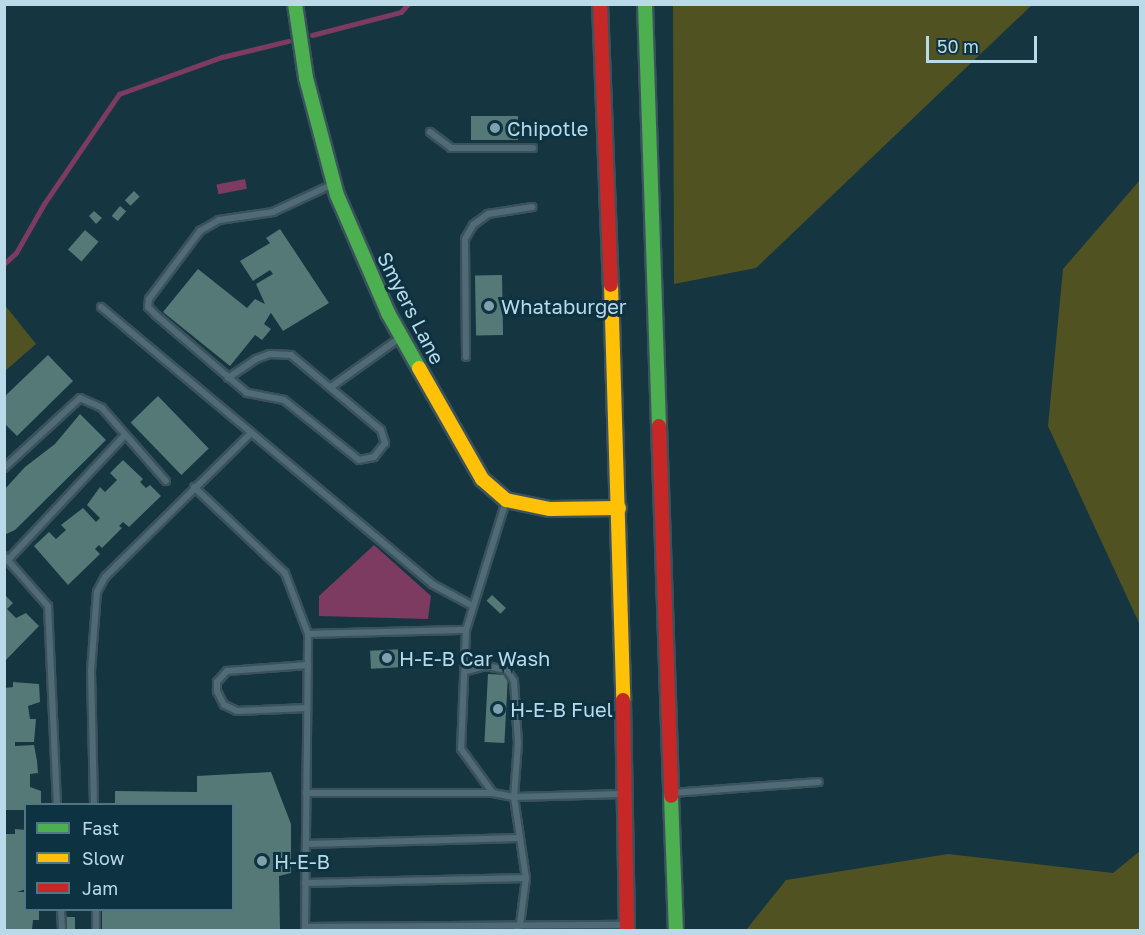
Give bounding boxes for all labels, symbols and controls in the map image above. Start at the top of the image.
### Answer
scale bar [929,24,1040,62]
text: 50 m [937,35,979,57]
place label: Chipotle [507,116,588,140]
marker: Chipotle [488,121,502,135]
street label: Smyers Lane [372,248,450,368]
place label: Whataburger [501,294,627,318]
marker: Whataburger [482,299,496,313]
place label: H-E-B Car Wash [399,646,550,670]
marker: H-E-B Car Wash [380,651,394,665]
place label: H-E-B Fuel [510,697,613,721]
marker: H-E-B Fuel [491,702,505,716]
legend [24,803,234,911]
text: Fast [82,817,119,839]
text: Slow [82,847,124,869]
place label: H-E-B [274,849,330,873]
marker: H-E-B [255,854,269,868]
text: Jam [82,877,118,899]

